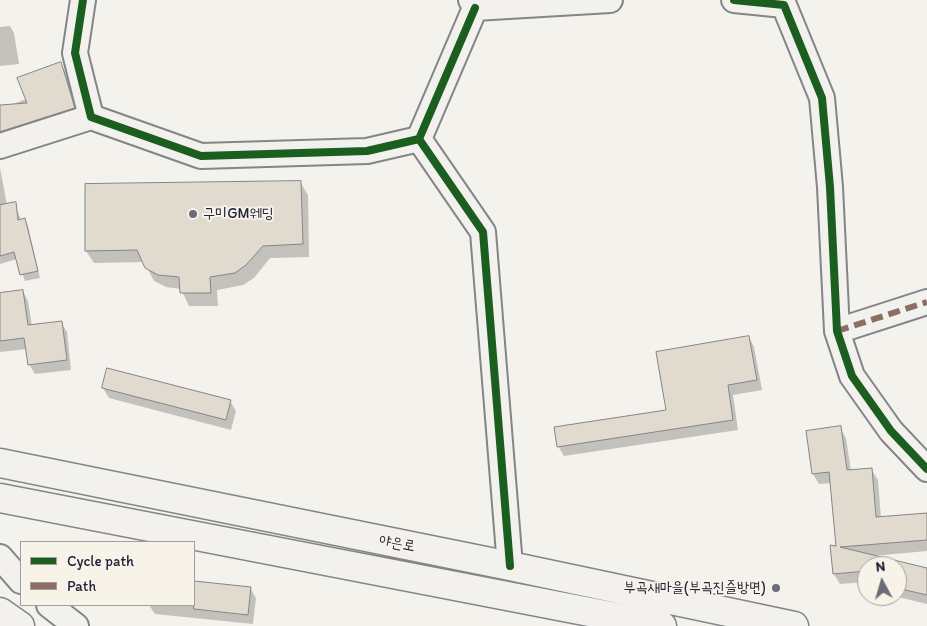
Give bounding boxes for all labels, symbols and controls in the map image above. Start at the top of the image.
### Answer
place label: 구미GM웨딩 [203,205,274,223]
marker: 구미GM웨딩 [187,208,199,220]
street label: 야은로 [378,532,416,556]
legend [20,541,195,606]
text: Cycle path [67,552,134,570]
north arrow [857,556,907,606]
text: N [875,558,886,576]
text: Path [67,577,96,595]
place label: 부곡새마을(부곡진즐방면) [623,579,766,597]
marker: 부곡새마을(부곡진즐방면) [770,582,782,594]

